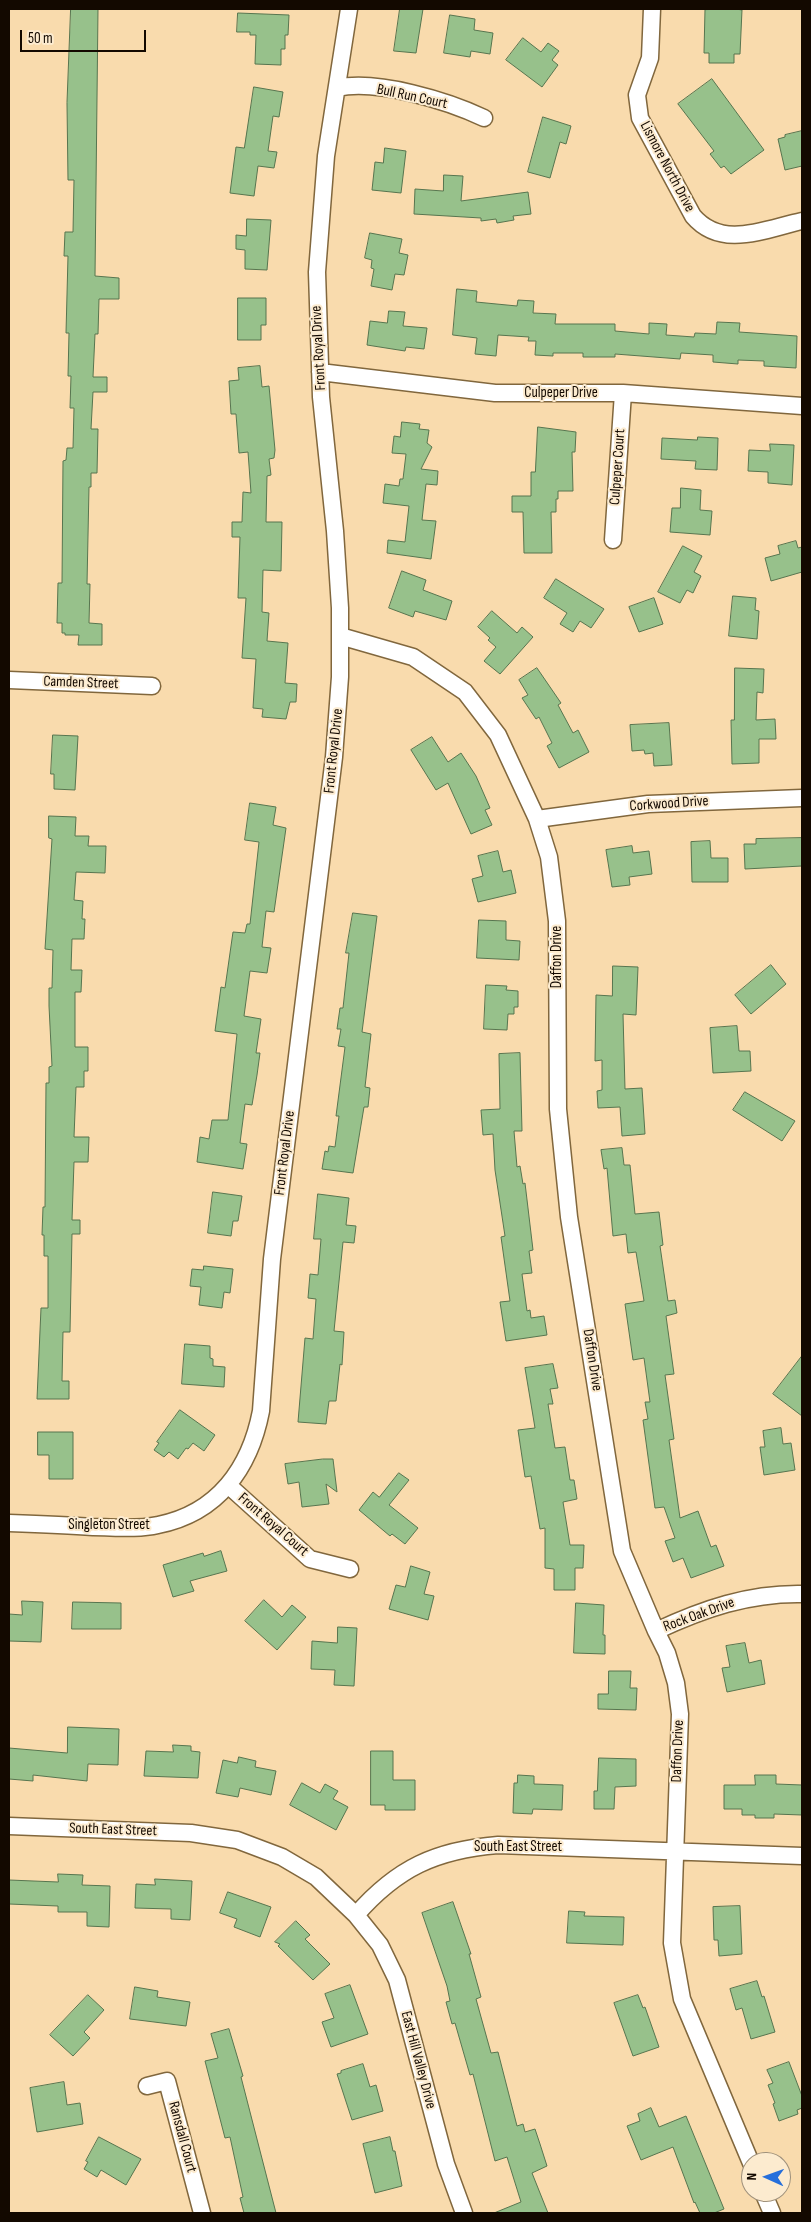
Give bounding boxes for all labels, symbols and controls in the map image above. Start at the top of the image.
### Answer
scale bar [22,20,149,52]
text: 50 m [28,29,53,48]
street label: Bull Run Court [375,81,449,113]
street label: Lismore North Drive [636,119,698,215]
street label: Front Royal Drive [308,305,330,391]
street label: Culpeper Drive [524,384,598,402]
street label: Culpeper Court [606,428,630,506]
street label: Camden Street [43,673,119,693]
street label: Front Royal Drive [321,708,347,794]
street label: Corkwood Drive [629,792,709,816]
street label: Daffon Drive [548,926,566,988]
street label: Front Royal Drive [271,1110,299,1196]
street label: Daffon Drive [578,1328,606,1392]
street label: Front Royal Court [234,1490,312,1560]
street label: Singleton Street [68,1516,150,1534]
street label: Rock Oak Drive [661,1594,737,1636]
street label: Daffon Drive [668,1719,688,1783]
street label: South East Street [69,1819,157,1841]
street label: South East Street [474,1838,562,1856]
street label: East Hill Valley Drive [396,2009,440,2111]
street label: Ransdall Court [164,2099,200,2175]
north arrow [741,2152,791,2202]
text: N [743,2172,760,2181]

